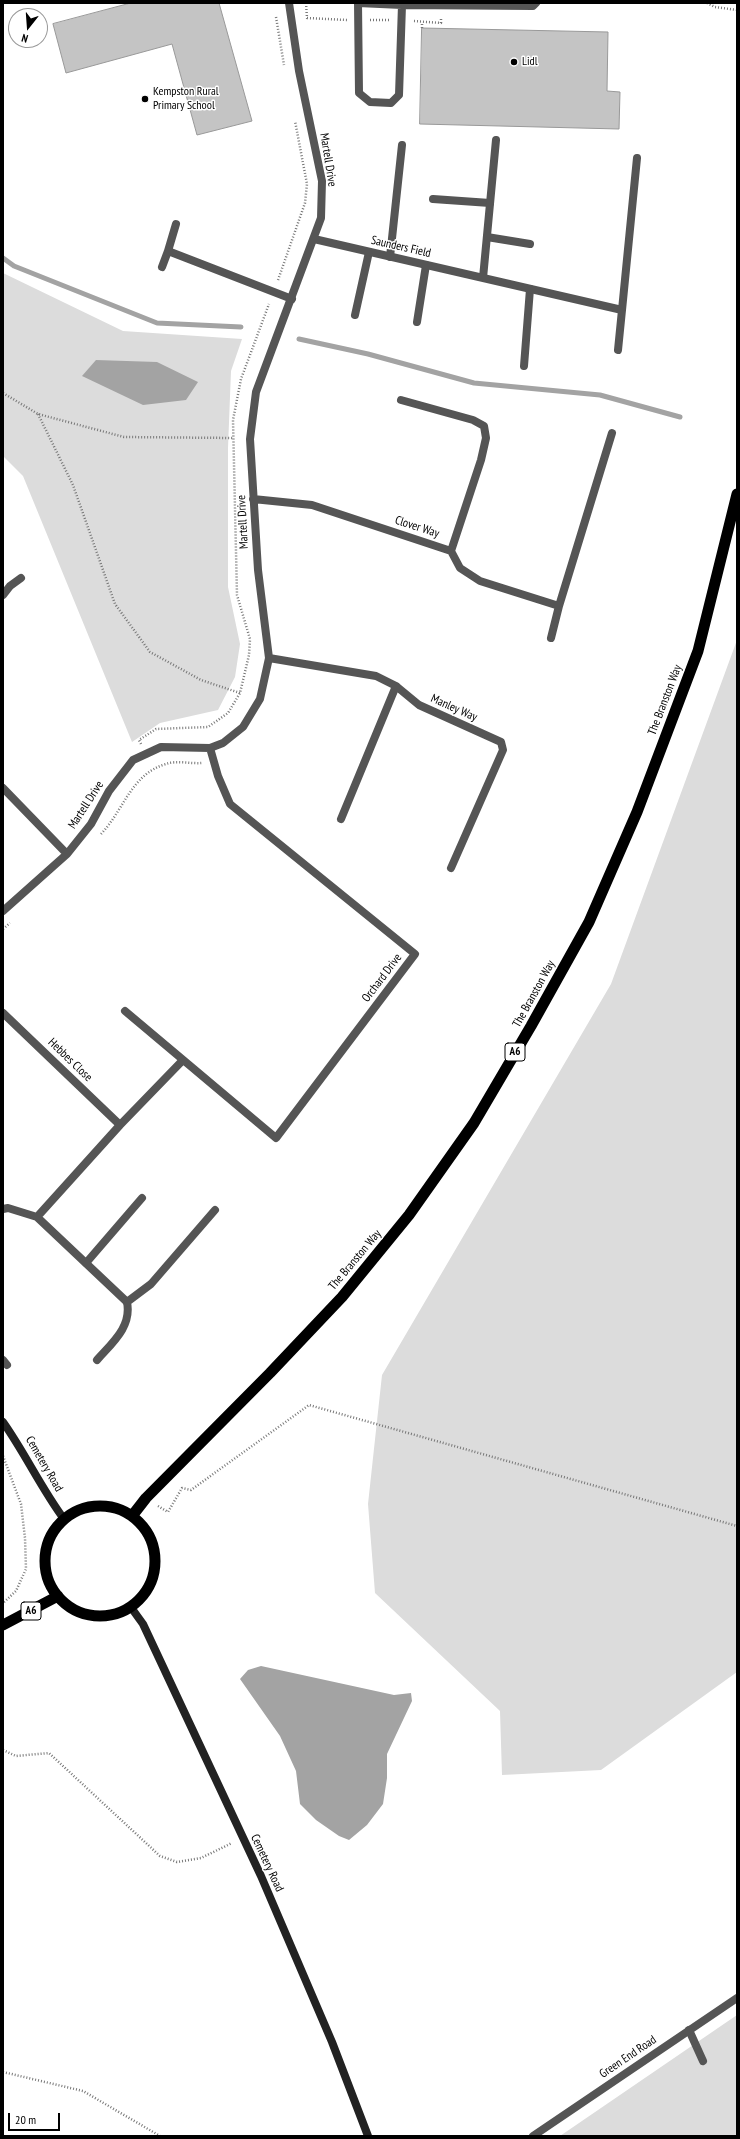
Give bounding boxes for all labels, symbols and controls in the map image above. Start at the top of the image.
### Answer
north arrow [8,8,48,48]
text: N [20,31,30,46]
place label: Lidl [522,55,538,69]
marker: Lidl [509,57,519,67]
place label: Kempston Rural Primary School [153,85,219,113]
marker: Kempston Rural Primary School [140,94,150,104]
street label: Martell Drive [317,132,339,188]
street label: Saunders Field [370,233,432,261]
street label: Martell Drive [234,495,252,549]
street label: Clover Way [393,513,441,541]
street label: The Branston Way [645,663,685,737]
street label: Manley Way [429,691,479,725]
street label: Martell Drive [65,778,107,832]
street label: Orchard Drive [359,951,405,1005]
street label: The Branston Way [510,958,558,1030]
street label: Hebbes Close [45,1035,95,1085]
road number: A6 [505,1043,525,1061]
street label: The Branston Way [326,1227,384,1293]
street label: Cemetery Road [22,1434,66,1494]
road number: A6 [21,1602,41,1620]
street label: Cemetery Road [247,1832,287,1894]
street label: Green End Road [597,2033,659,2081]
scale bar [10,2105,62,2131]
text: 20 m [15,2112,36,2127]

